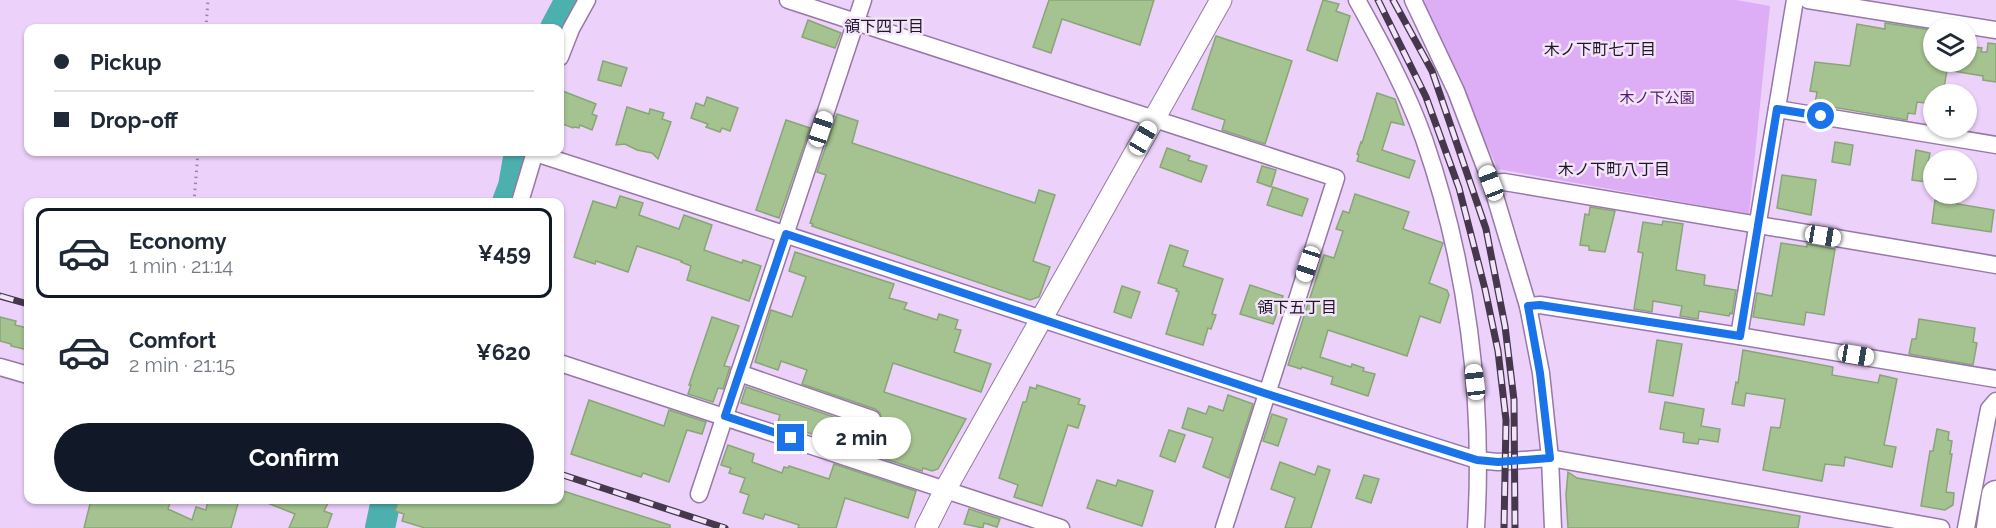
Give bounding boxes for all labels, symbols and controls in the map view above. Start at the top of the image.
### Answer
district label: 領下四丁目 [844,17,924,36]
map controls [1923,18,1977,204]
button: layers [1923,18,1977,72]
district label: 木ノ下町七丁目 [1544,40,1656,59]
text: Pickup [90,49,162,75]
button: + [1923,84,1977,138]
park label: 木ノ下公園 [1619,89,1695,107]
route start [1807,102,1834,129]
text: Drop-off [90,107,178,133]
car [807,109,835,149]
car [1126,118,1160,158]
button: − [1923,150,1977,204]
district label: 木ノ下町八丁目 [1558,160,1670,179]
car [1476,163,1506,203]
car [1804,224,1842,248]
icon: car [57,226,111,280]
text: Economy [129,228,227,254]
text: ¥459 [478,240,531,266]
car [1294,244,1322,284]
text: 1 min · 21:14 [129,254,233,278]
district label: 領下五丁目 [1257,298,1337,317]
icon: car [57,325,111,379]
text: Comfort [129,327,216,353]
text: ¥620 [476,339,531,365]
car [1837,343,1875,367]
text: 2 min · 21:15 [129,353,235,377]
car [1464,363,1486,401]
callout: 2 min [812,417,911,459]
button: Confirm [54,423,534,492]
route end [777,424,804,451]
text: 2 min [836,426,887,450]

